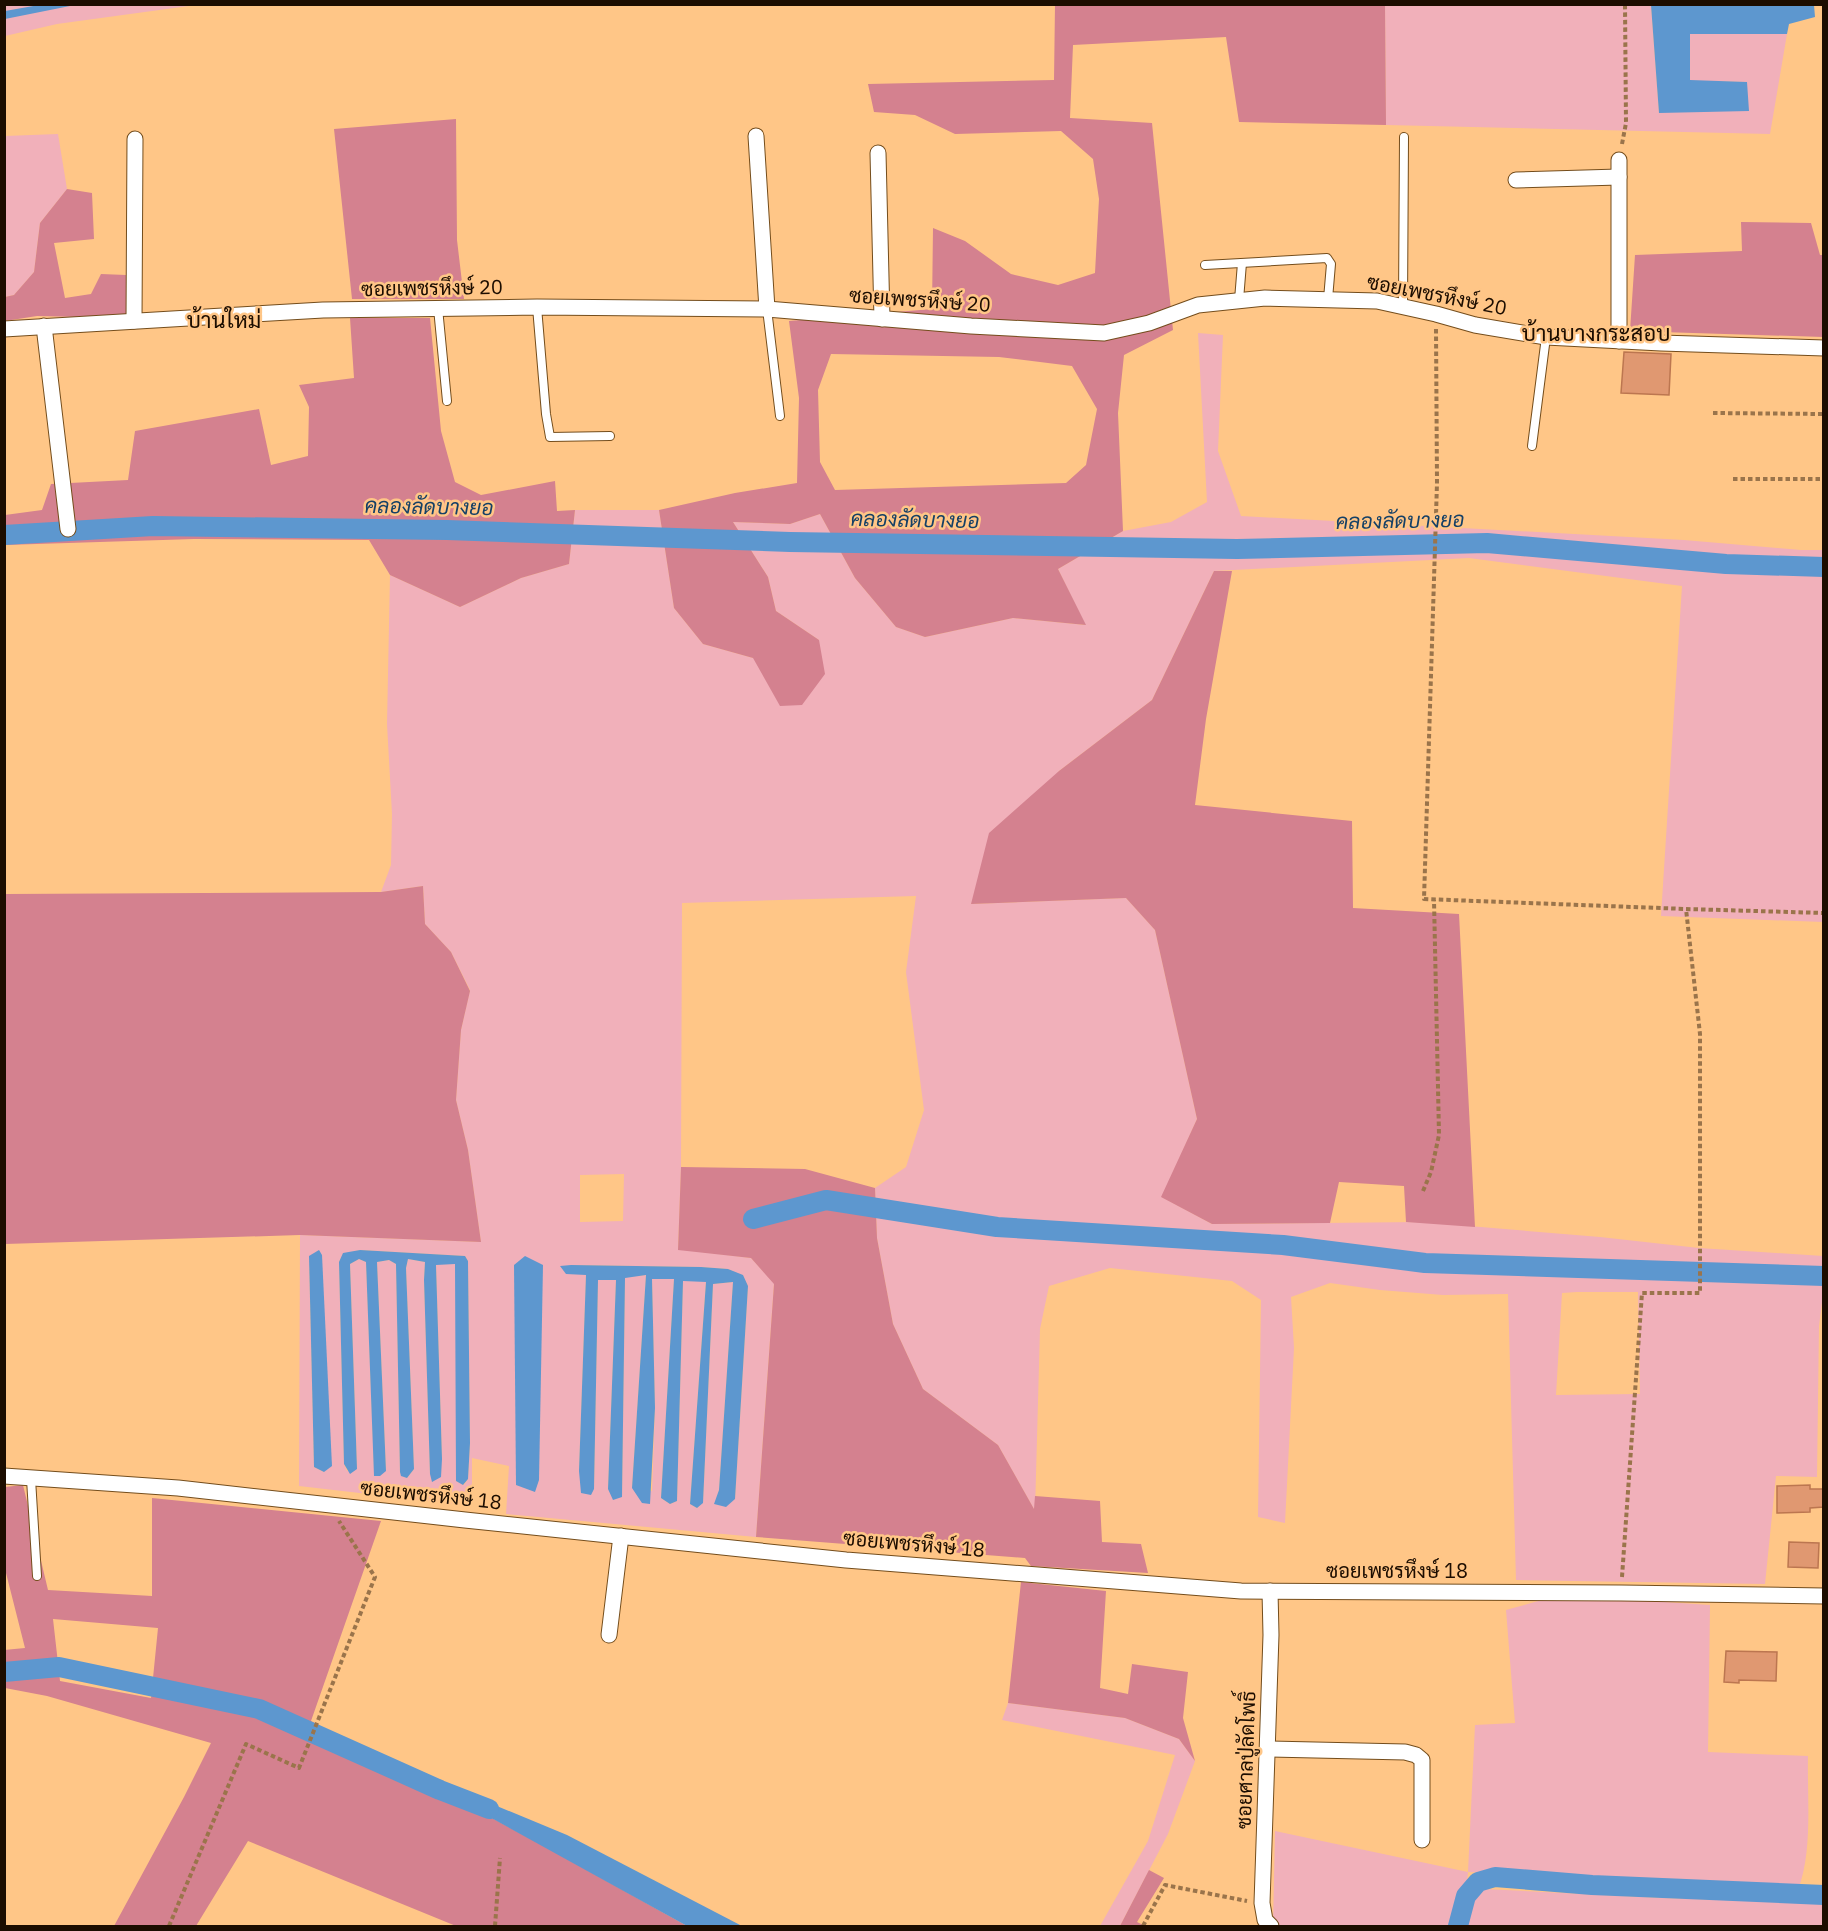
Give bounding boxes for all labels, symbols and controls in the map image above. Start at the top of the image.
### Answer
street label: ซอยเพชรหึงษ์ 20 [1365,268,1509,321]
street label: ซอยเพชรหึงษ์ 20 [361,273,503,302]
street label: ซอยเพชรหึงษ์ 20 [848,281,992,318]
district label: บ้านใหม่ [187,305,261,334]
district label: บ้านบางกระสอบ [1522,318,1670,347]
water label: คลองลัดบางยอ [364,491,494,521]
water label: คลองลัดบางยอ [850,504,980,534]
water label: คลองลัดบางยอ [1335,505,1465,535]
street label: ซอยเพชรหึงษ์ 18 [359,1474,503,1515]
street label: ซอยเพชรหึงษ์ 18 [842,1524,986,1563]
street label: ซอยเพชรหึงษ์ 18 [1326,1557,1468,1584]
street label: ซอยศาลปู่ลัดโพธิ์ [1226,1690,1263,1830]

